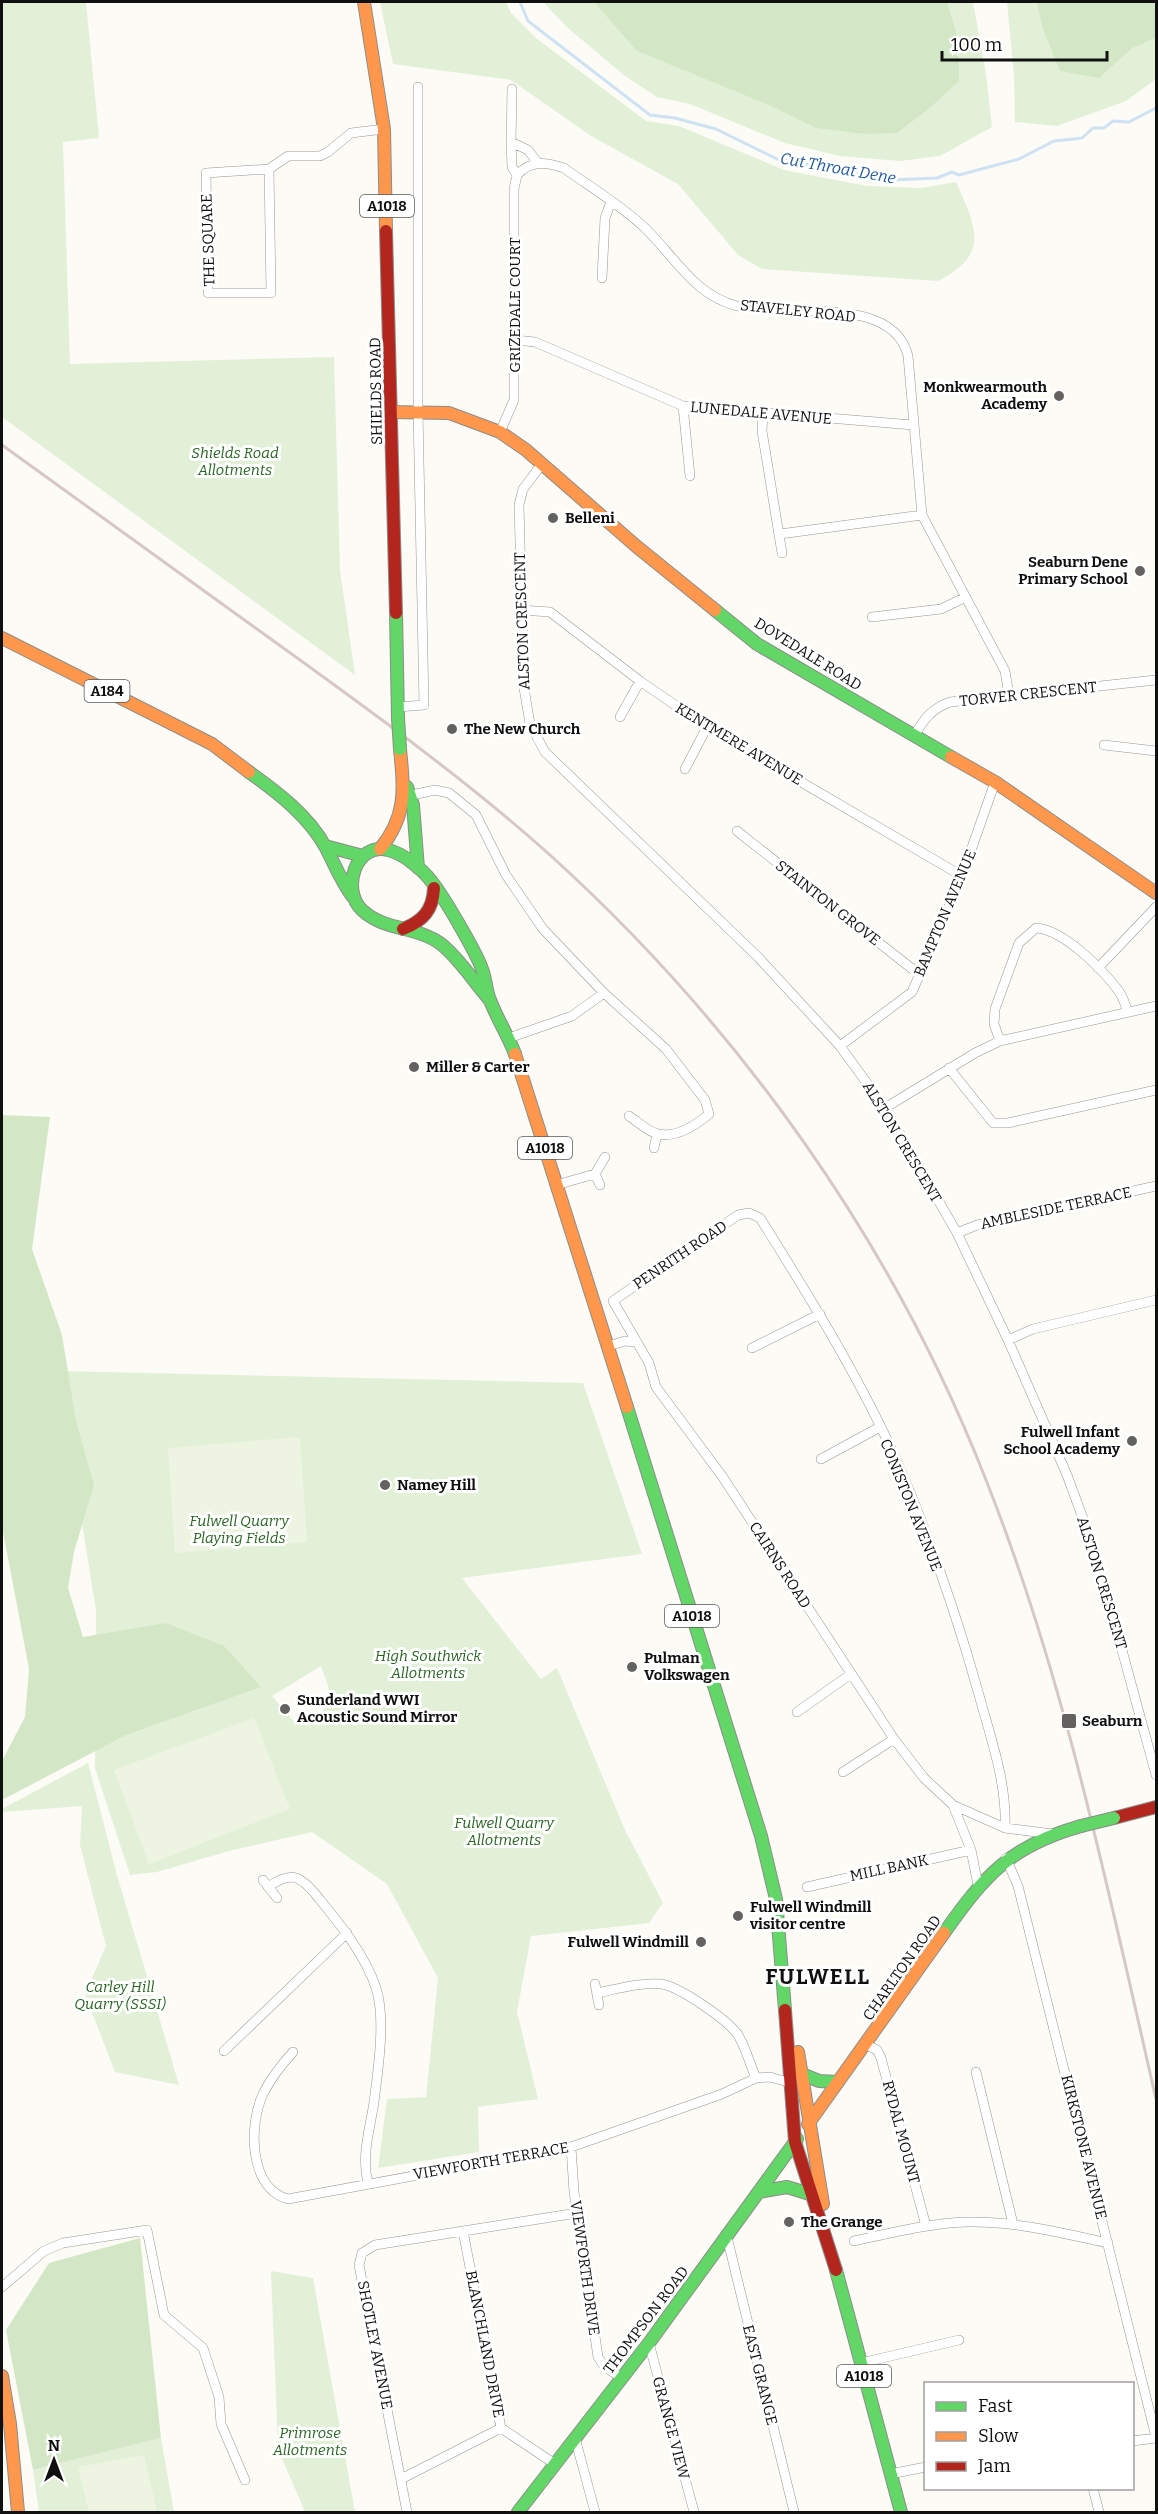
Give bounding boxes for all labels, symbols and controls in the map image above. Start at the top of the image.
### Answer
scale bar [942,24,1107,62]
text: 100 m [951,34,1002,56]
water label: Cut Throat Dene [779,148,897,188]
street label: THE SQUARE [197,193,219,287]
road number: A1018 [360,195,414,217]
street label: GRIZEDALE COURT [506,237,524,373]
street label: STAVELEY ROAD [739,296,857,326]
street label: SHIELDS ROAD [366,337,386,445]
place label: Monkwearmouth Academy [923,378,1048,413]
marker: Monkwearmouth Academy [1052,389,1066,403]
street label: LUNEDALE AVENUE [690,398,832,428]
park label: Shields Road Allotments [191,444,279,479]
place label: Belleni [565,509,615,527]
marker: Belleni [546,511,560,525]
street label: ALSTON CRESCENT [511,552,533,690]
place label: Seaburn Dene Primary School [1018,553,1128,588]
marker: Seaburn Dene Primary School [1133,564,1147,578]
street label: DOVEDALE ROAD [751,614,865,694]
street label: TORVER CRESCENT [958,678,1098,710]
road number: A184 [84,680,130,702]
street label: KENTMERE AVENUE [672,699,806,789]
place label: The New Church [464,720,581,738]
marker: The New Church [445,722,459,736]
street label: BAMPTON AVENUE [910,847,980,979]
street label: STAINTON GROVE [772,857,884,949]
place label: Miller & Carter [426,1058,530,1076]
marker: Miller & Carter [407,1060,421,1074]
street label: ALSTON CRESCENT [859,1078,945,1206]
road number: A1018 [518,1137,572,1159]
street label: AMBLESIDE TERRACE [979,1183,1133,1233]
street label: PENRITH ROAD [630,1217,730,1293]
place label: Fulwell Infant School Academy [1003,1423,1121,1458]
marker: Fulwell Infant School Academy [1125,1434,1139,1448]
street label: CONISTON AVENUE [876,1436,946,1574]
place label: Namey Hill [397,1476,476,1494]
marker: Namey Hill [378,1478,392,1492]
park label: Fulwell Quarry Playing Fields [189,1512,290,1547]
street label: ALSTON CRESCENT [1073,1514,1131,1652]
street label: CAIRNS ROAD [745,1518,815,1612]
road number: A1018 [665,1605,719,1627]
park label: High Southwick Allotments [375,1647,482,1682]
place label: Pulman Volkswagen [644,1649,730,1684]
marker: Pulman Volkswagen [625,1660,639,1674]
place label: Sunderland WWI Acoustic Sound Mirror [297,1691,457,1726]
marker: Sunderland WWI Acoustic Sound Mirror [278,1702,292,1716]
marker: Seaburn [1060,1712,1078,1730]
place label: Seaburn [1082,1712,1143,1730]
park label: Fulwell Quarry Allotments [454,1814,555,1849]
street label: MILL BANK [848,1851,930,1885]
place label: Fulwell Windmill visitor centre [749,1898,872,1933]
marker: Fulwell Windmill visitor centre [731,1909,745,1923]
street label: CHARLTON ROAD [859,1912,945,2024]
place label: Fulwell Windmill [568,1933,689,1951]
marker: Fulwell Windmill [694,1935,708,1949]
district label: FULWELL [765,1964,871,1990]
park label: Carley Hill Quarry (SSSI) [74,1978,166,2013]
street label: KIRKSTONE AVENUE [1057,2073,1111,2221]
street label: RYDAL MOUNT [879,2078,923,2186]
street label: VIEWFORTH TERRACE [412,2138,570,2184]
street label: VIEWFORTH DRIVE [567,2199,603,2337]
place label: The Grange [801,2213,883,2231]
marker: The Grange [782,2215,796,2229]
street label: THOMPSON ROAD [600,2263,692,2377]
street label: BLANCHLAND DRIVE [462,2269,508,2419]
street label: SHOTLEY AVENUE [354,2279,396,2411]
street label: EAST GRANGE [739,2323,781,2427]
road number: A1018 [837,2365,891,2387]
street label: GRANGE VIEW [649,2375,694,2482]
legend [924,2382,1134,2490]
text: Fast [978,2395,1013,2417]
park label: Primrose Allotments [272,2424,347,2459]
text: Slow [978,2425,1019,2447]
north arrow [24,2430,84,2490]
text: N [48,2436,60,2455]
text: Jam [977,2455,1011,2477]

